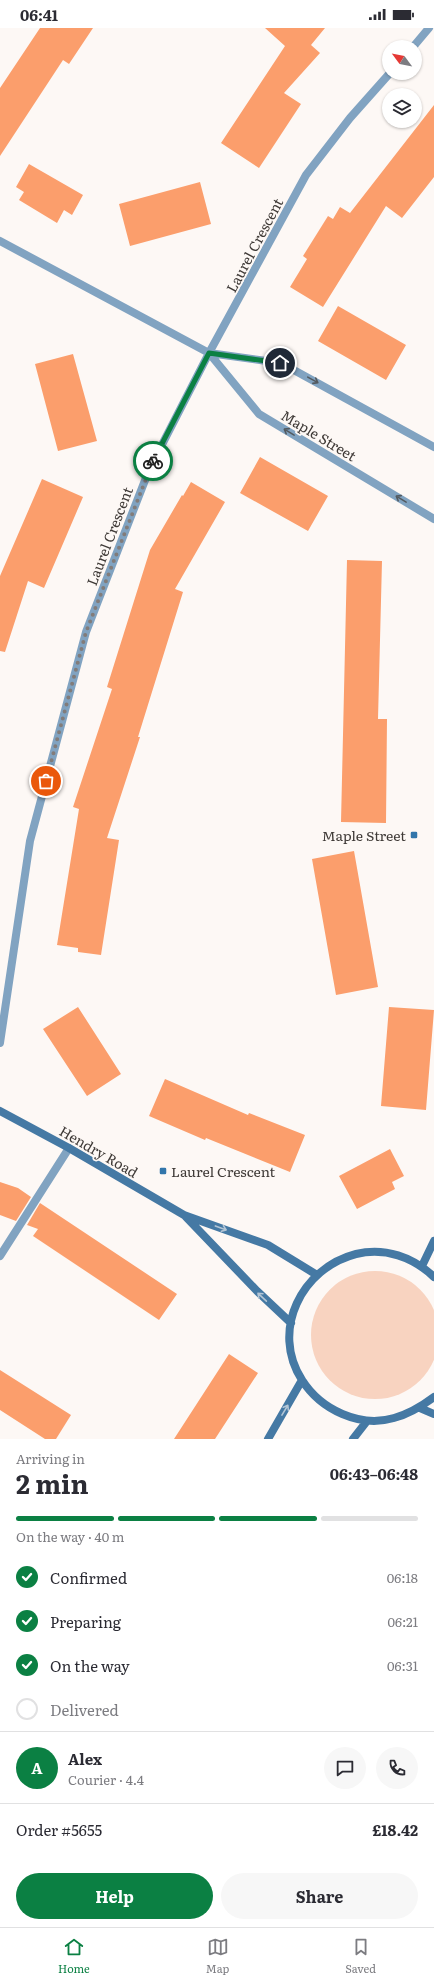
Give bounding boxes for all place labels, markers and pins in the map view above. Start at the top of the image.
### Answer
pin [263,346,297,380]
pin [29,764,63,798]
place label: Maple Street [322,825,406,845]
marker: Maple Street [409,830,419,840]
place label: Laurel Crescent [171,1161,276,1181]
marker: Laurel Crescent [158,1166,168,1176]

